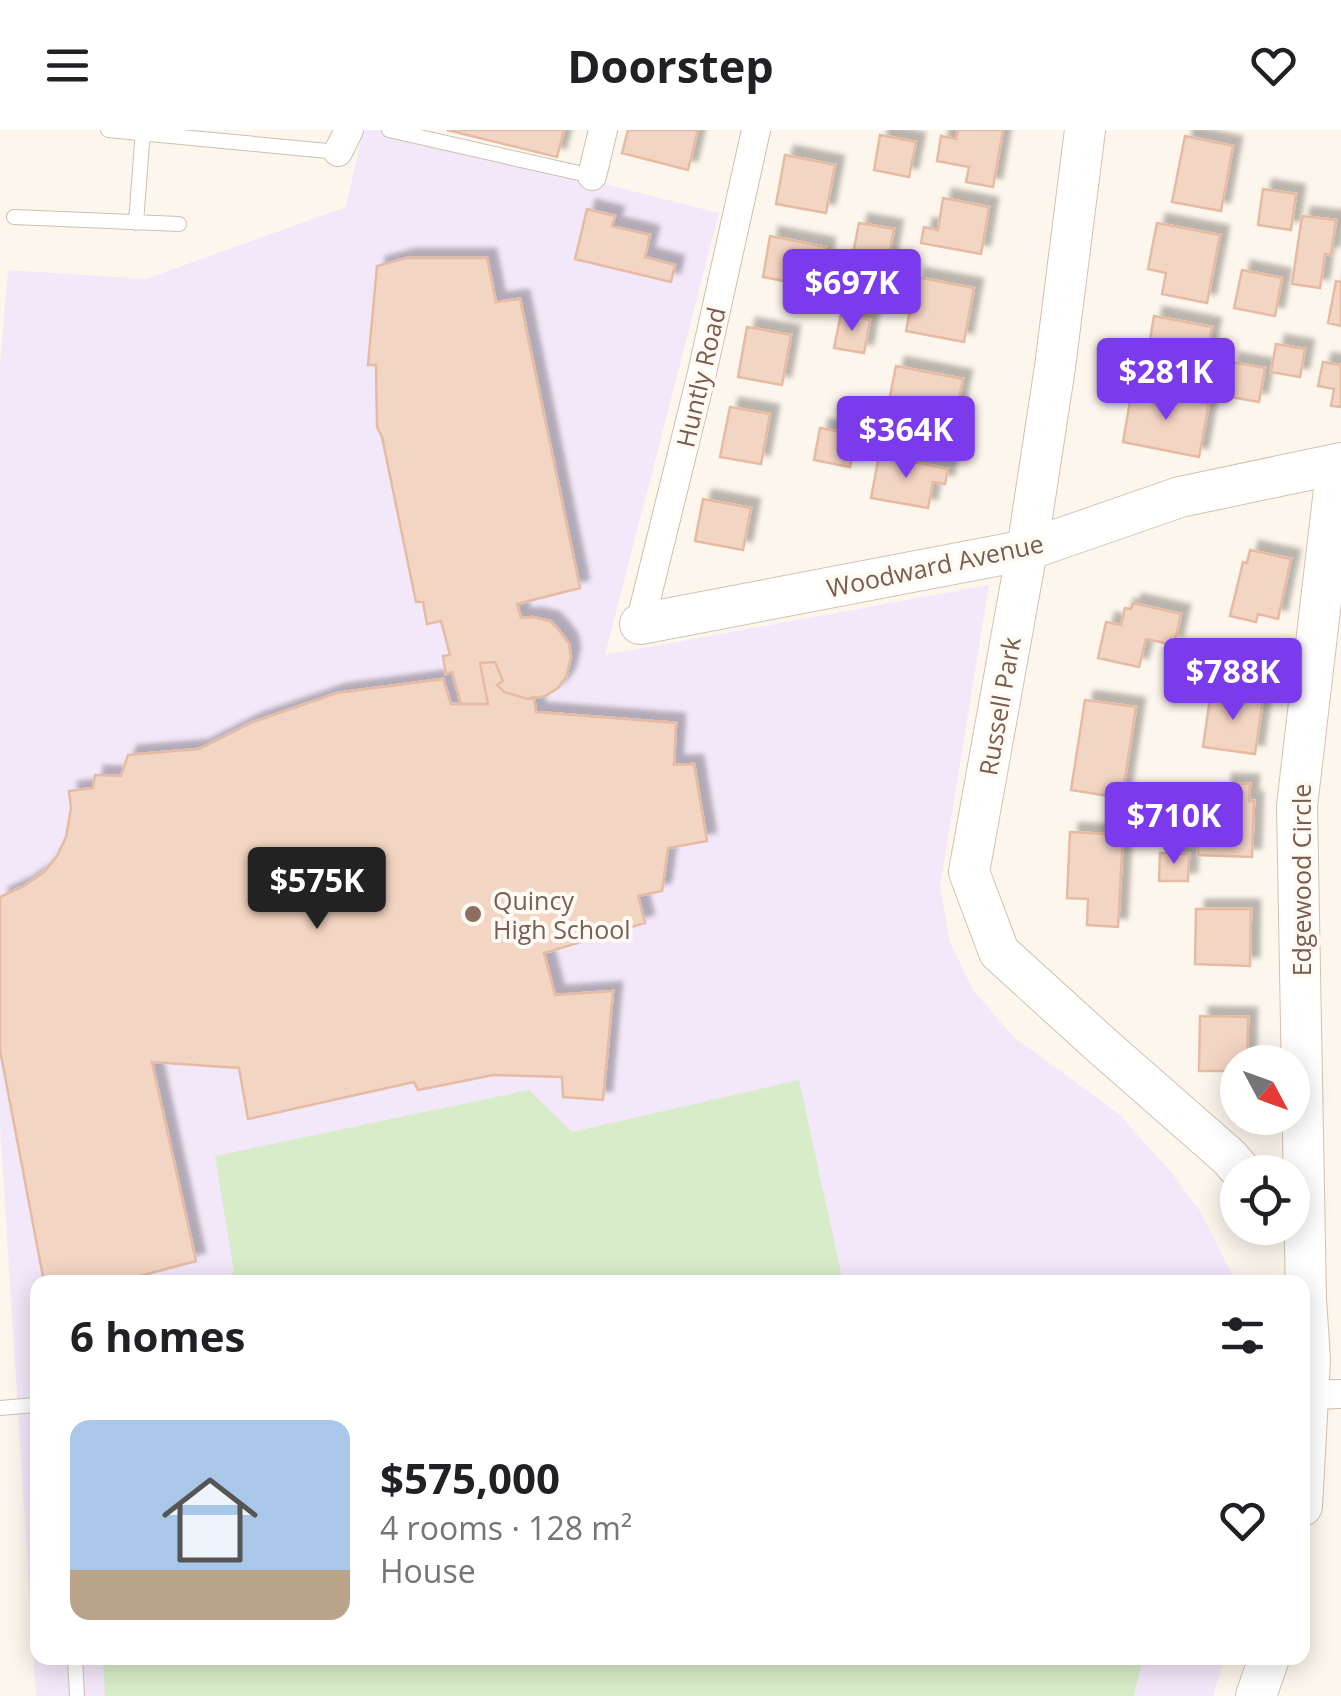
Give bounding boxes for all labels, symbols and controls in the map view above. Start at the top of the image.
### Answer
text: Doorstep [567,35,774,96]
icon: menu [40,38,95,93]
icon: heart [1246,38,1301,93]
pin: $697K [782,249,922,334]
text: $697K [805,260,899,303]
street label: Huntly Road [667,304,733,450]
pin: $281K [1096,338,1236,423]
text: $281K [1119,349,1213,392]
pin: $364K [836,396,976,481]
text: $364K [859,407,953,450]
street label: Woodward Avenue [823,525,1047,605]
street label: Russell Park [970,634,1028,778]
pin: $788K [1163,638,1303,723]
text: $788K [1186,649,1280,692]
pin: $710K [1104,782,1244,867]
street label: Edgewood Circle [1284,784,1318,976]
text: $710K [1127,793,1221,836]
pin: $575K [247,847,387,932]
text: $575K [270,858,364,901]
place label: Quincy High School [493,883,631,946]
marker: Quincy High School [462,903,484,925]
north arrow [1220,1045,1310,1135]
map controls [1220,1045,1310,1245]
button: locate [1220,1155,1310,1245]
text: 6 homes [70,1307,245,1364]
icon: filters [1215,1308,1270,1363]
text: $575,000 [380,1449,560,1506]
icon: home [150,1460,270,1580]
icon: heart [1215,1493,1270,1548]
text: 4 rooms · 128 m² [380,1506,632,1549]
text: House [380,1549,476,1592]

